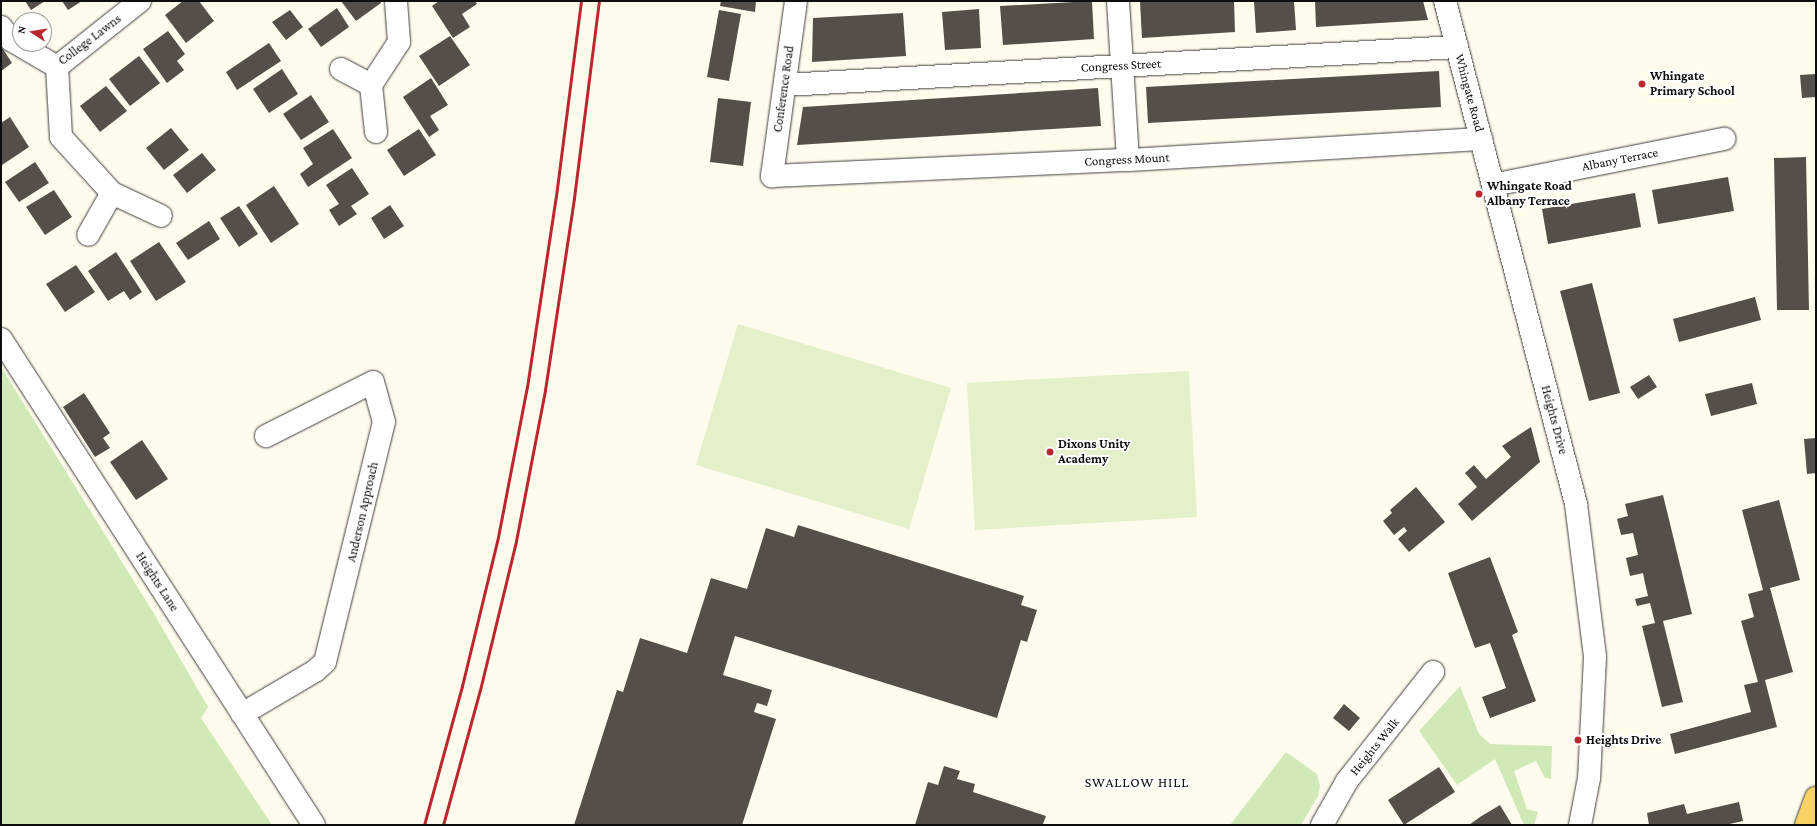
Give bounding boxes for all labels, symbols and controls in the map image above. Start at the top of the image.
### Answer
street label: College Lawns [55,11,125,69]
north arrow [12,12,52,52]
text: N [15,25,28,35]
street label: Conference Road [770,45,798,133]
street label: Whingate Road [1451,52,1487,134]
street label: Congress Street [1080,56,1162,76]
place label: Whingate Primary School [1650,69,1735,100]
marker: Whingate Primary School [1637,79,1647,89]
street label: Albany Terrace [1581,145,1659,175]
street label: Congress Mount [1084,150,1170,170]
place label: Whingate Road Albany Terrace [1487,179,1572,210]
marker: Whingate Road Albany Terrace [1474,189,1484,199]
street label: Heights Drive [1537,384,1571,456]
place label: Dixons Unity Academy [1058,437,1130,468]
marker: Dixons Unity Academy [1045,447,1055,457]
street label: Anderson Approach [344,460,382,564]
street label: Heights Lane [132,549,182,615]
street label: Heights Walk [1347,715,1403,779]
place label: Heights Drive [1586,732,1661,748]
marker: Heights Drive [1573,735,1583,745]
district label: SWALLOW HILL [1085,774,1189,790]

